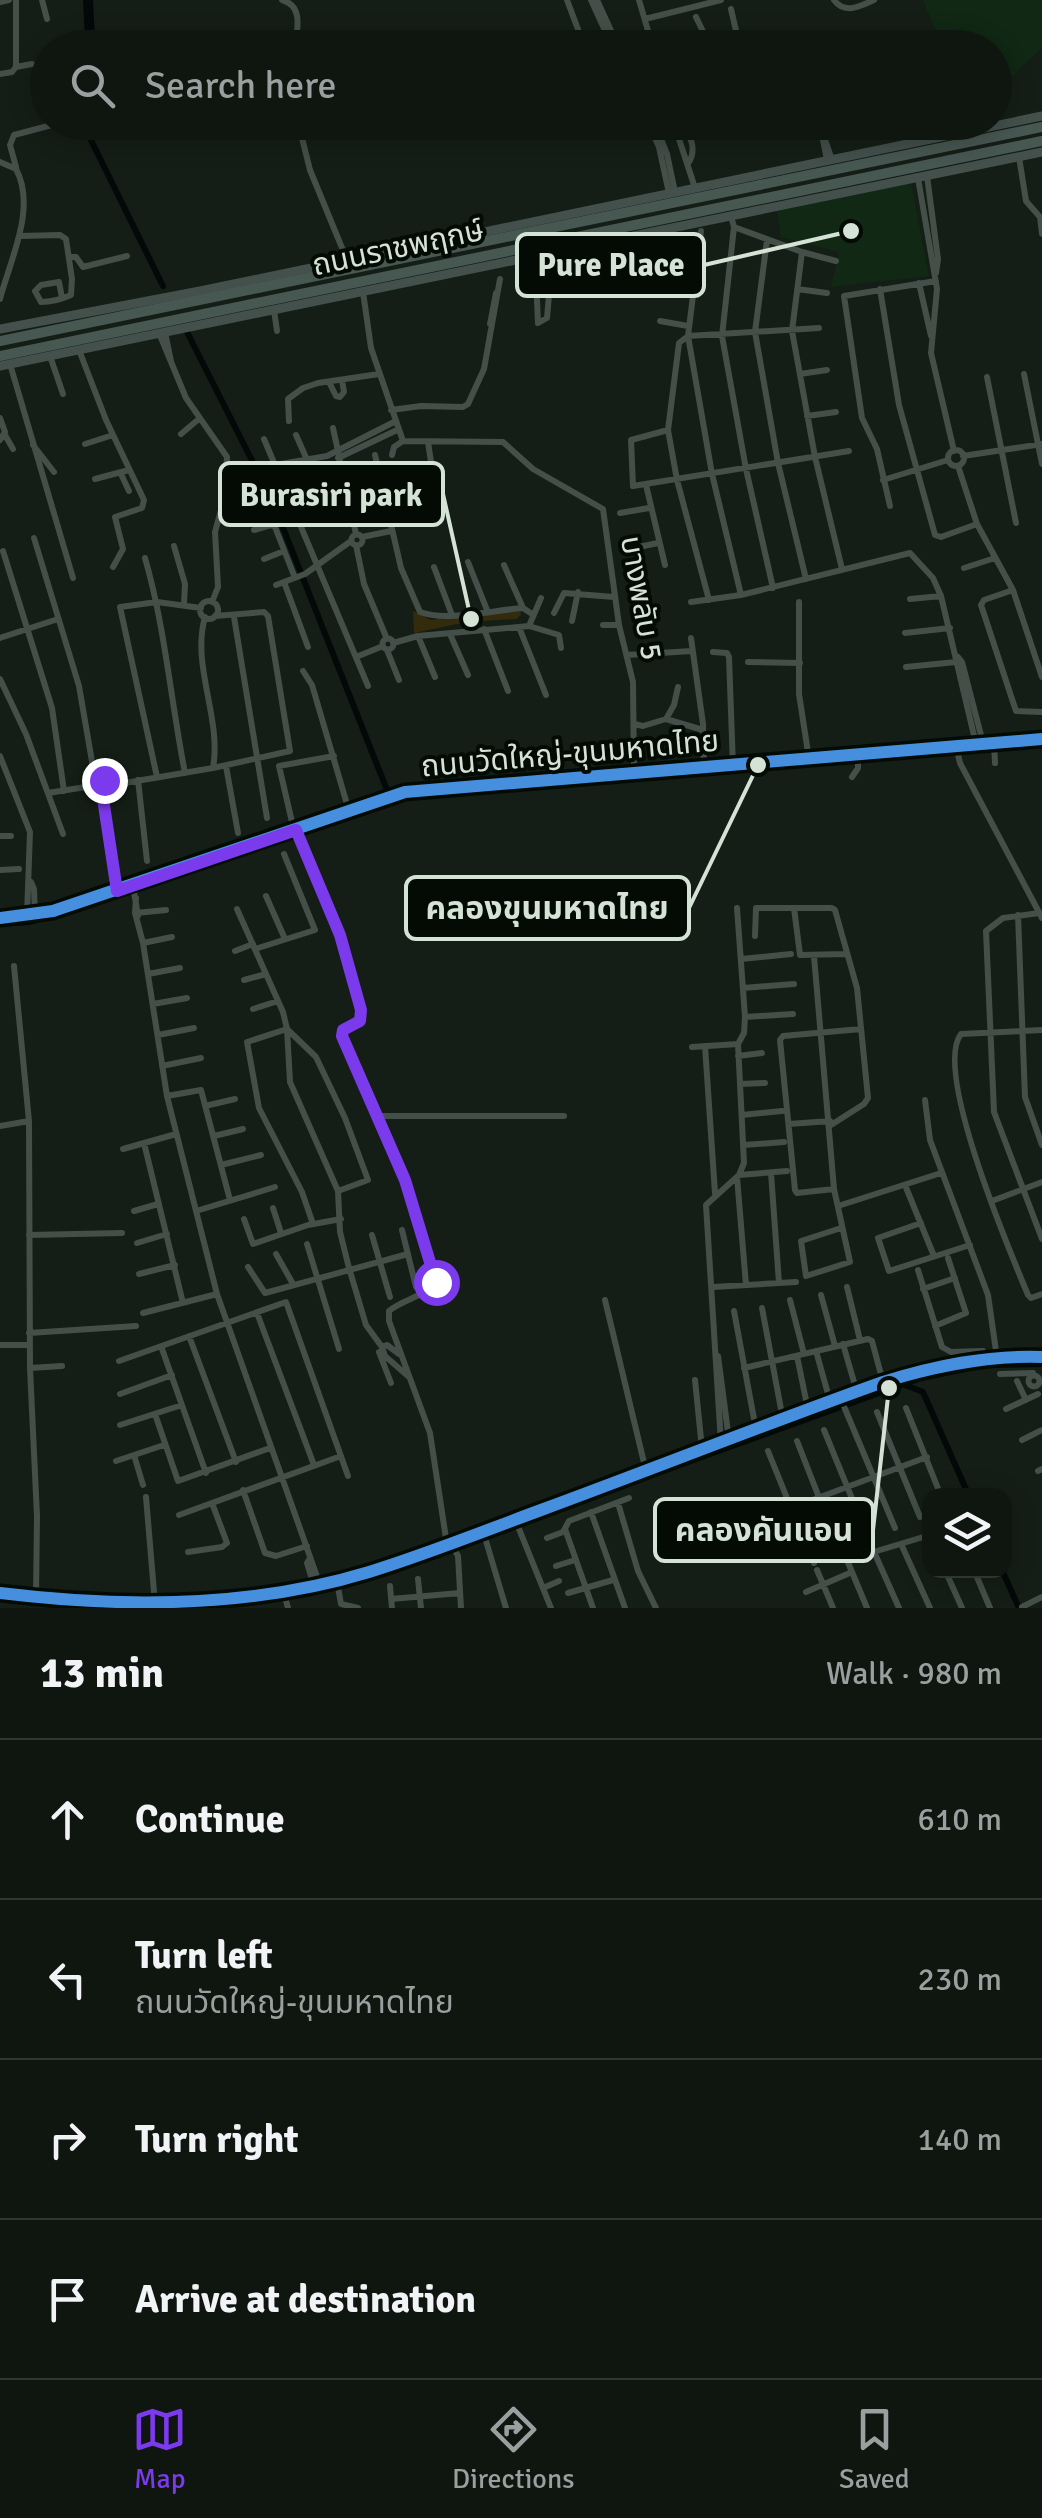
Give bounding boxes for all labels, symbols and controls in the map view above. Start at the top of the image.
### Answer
search box [30,30,1012,140]
icon: search [65,58,120,113]
text: Search here [145,62,337,109]
street label: ถนนราชพฤกษ์ [309,212,487,284]
callout: Pure Place [517,234,704,296]
text: Pure Place [537,246,685,285]
callout: Burasiri park [220,463,443,525]
text: Burasiri park [240,476,423,515]
street label: บางพลับ 5 [612,533,670,663]
street label: ถนนวัดใหญ่-ขุนมหาดไทย [420,723,720,785]
route end [82,758,128,804]
callout: คลองขุนมหาดไทย [406,877,689,939]
text: คลองขุนมหาดไทย [425,889,669,928]
route start [414,1260,460,1306]
map controls [922,1488,1012,1578]
button: layers [922,1488,1012,1578]
callout: คลองคันแอน [655,1499,873,1561]
text: คลองคันแอน [675,1511,853,1550]
text: 13 min [40,1648,164,1699]
text: Walk · 980 m [826,1654,1002,1693]
icon: ahead [40,1792,95,1847]
text: Continue [135,1796,285,1843]
text: 610 m [918,1800,1002,1839]
text: Turn left [135,1932,273,1979]
icon: left [40,1952,95,2007]
text: 230 m [918,1960,1002,1999]
text: ถนนวัดใหญ่-ขุนมหาดไทย [135,1983,454,2022]
icon: right [40,2112,95,2167]
text: Turn right [135,2116,299,2163]
text: 140 m [918,2120,1002,2159]
icon: arrive [40,2272,95,2327]
text: Arrive at destination [135,2276,476,2323]
tab: Map [132,2402,187,2496]
tab: Directions [452,2402,574,2496]
tab: Saved [839,2402,910,2496]

